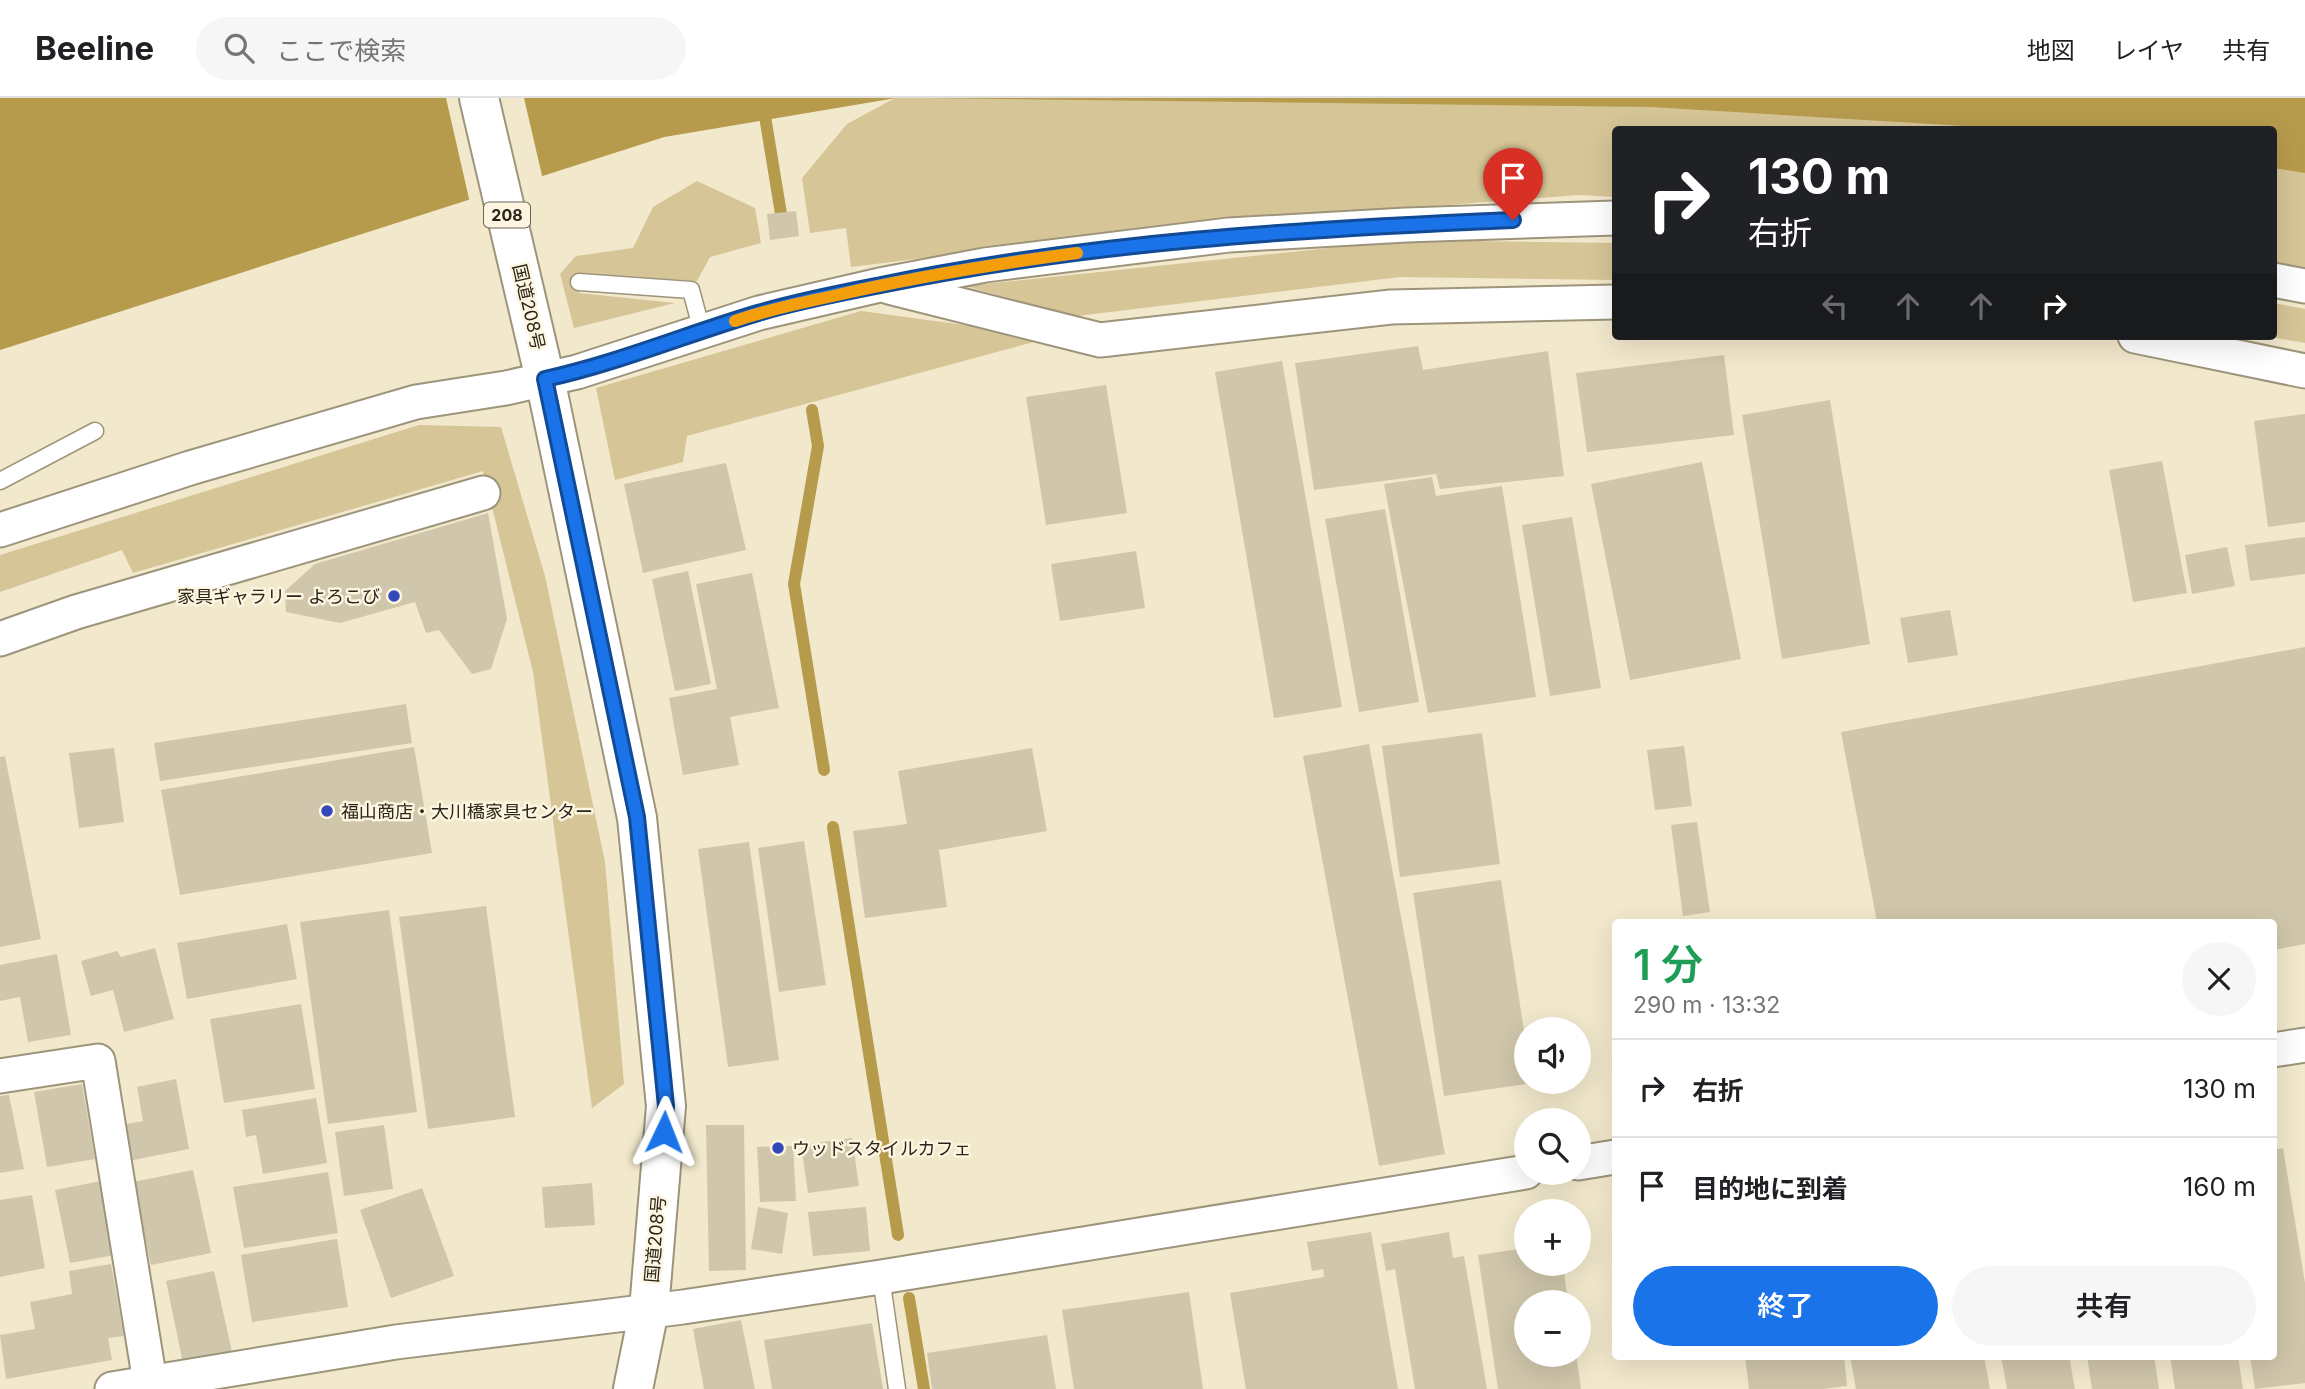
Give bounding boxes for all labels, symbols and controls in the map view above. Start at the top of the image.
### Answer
search box [196,17,686,80]
text: Beeline [35,28,154,68]
icon: search [220,29,258,67]
text: ここで検索 [276,35,406,66]
text: 地図 [2027,36,2075,65]
text: レイヤ [2113,36,2184,65]
text: 共有 [2222,36,2270,65]
text: 130 m [1748,147,1890,206]
pin [1483,148,1543,220]
icon: right [1633,154,1724,245]
icon: arrive [1494,159,1532,197]
road number: 208 [484,203,530,228]
text: 右折 [1748,213,1812,252]
street label: 国道208号 [509,262,549,352]
icon: left [1816,287,1854,325]
icon: ahead [1889,287,1927,325]
icon: ahead [1962,287,2000,325]
icon: right [2035,287,2073,325]
place label: 家具ギャラリー よろこび [177,586,380,607]
marker: 家具ギャラリー よろこび [386,588,402,604]
place label: 福山商店・大川橋家具センター [341,801,593,822]
marker: 福山商店・大川橋家具センター [319,803,335,819]
text: 1 分 [1633,939,1703,990]
button: close [2182,942,2256,1016]
text: 290 m · 13:32 [1633,991,1780,1019]
map controls [1514,1017,1591,1367]
button: sound [1514,1017,1591,1094]
icon: right [1633,1069,1671,1107]
text: 130 m [2183,1073,2256,1104]
text: 右折 [1692,1075,1744,1106]
position arrow [627,1095,701,1169]
button: search [1514,1108,1591,1185]
place label: ウッドスタイルカフェ [792,1138,971,1159]
marker: ウッドスタイルカフェ [770,1140,786,1156]
icon: arrive [1633,1167,1671,1205]
text: 160 m [2183,1171,2256,1202]
text: 目的地に到着 [1692,1173,1848,1204]
street label: 国道208号 [641,1195,669,1283]
button: + [1514,1199,1591,1276]
button: 終了 [1633,1266,1938,1346]
button: 共有 [1952,1266,2256,1346]
button: − [1514,1290,1591,1367]

